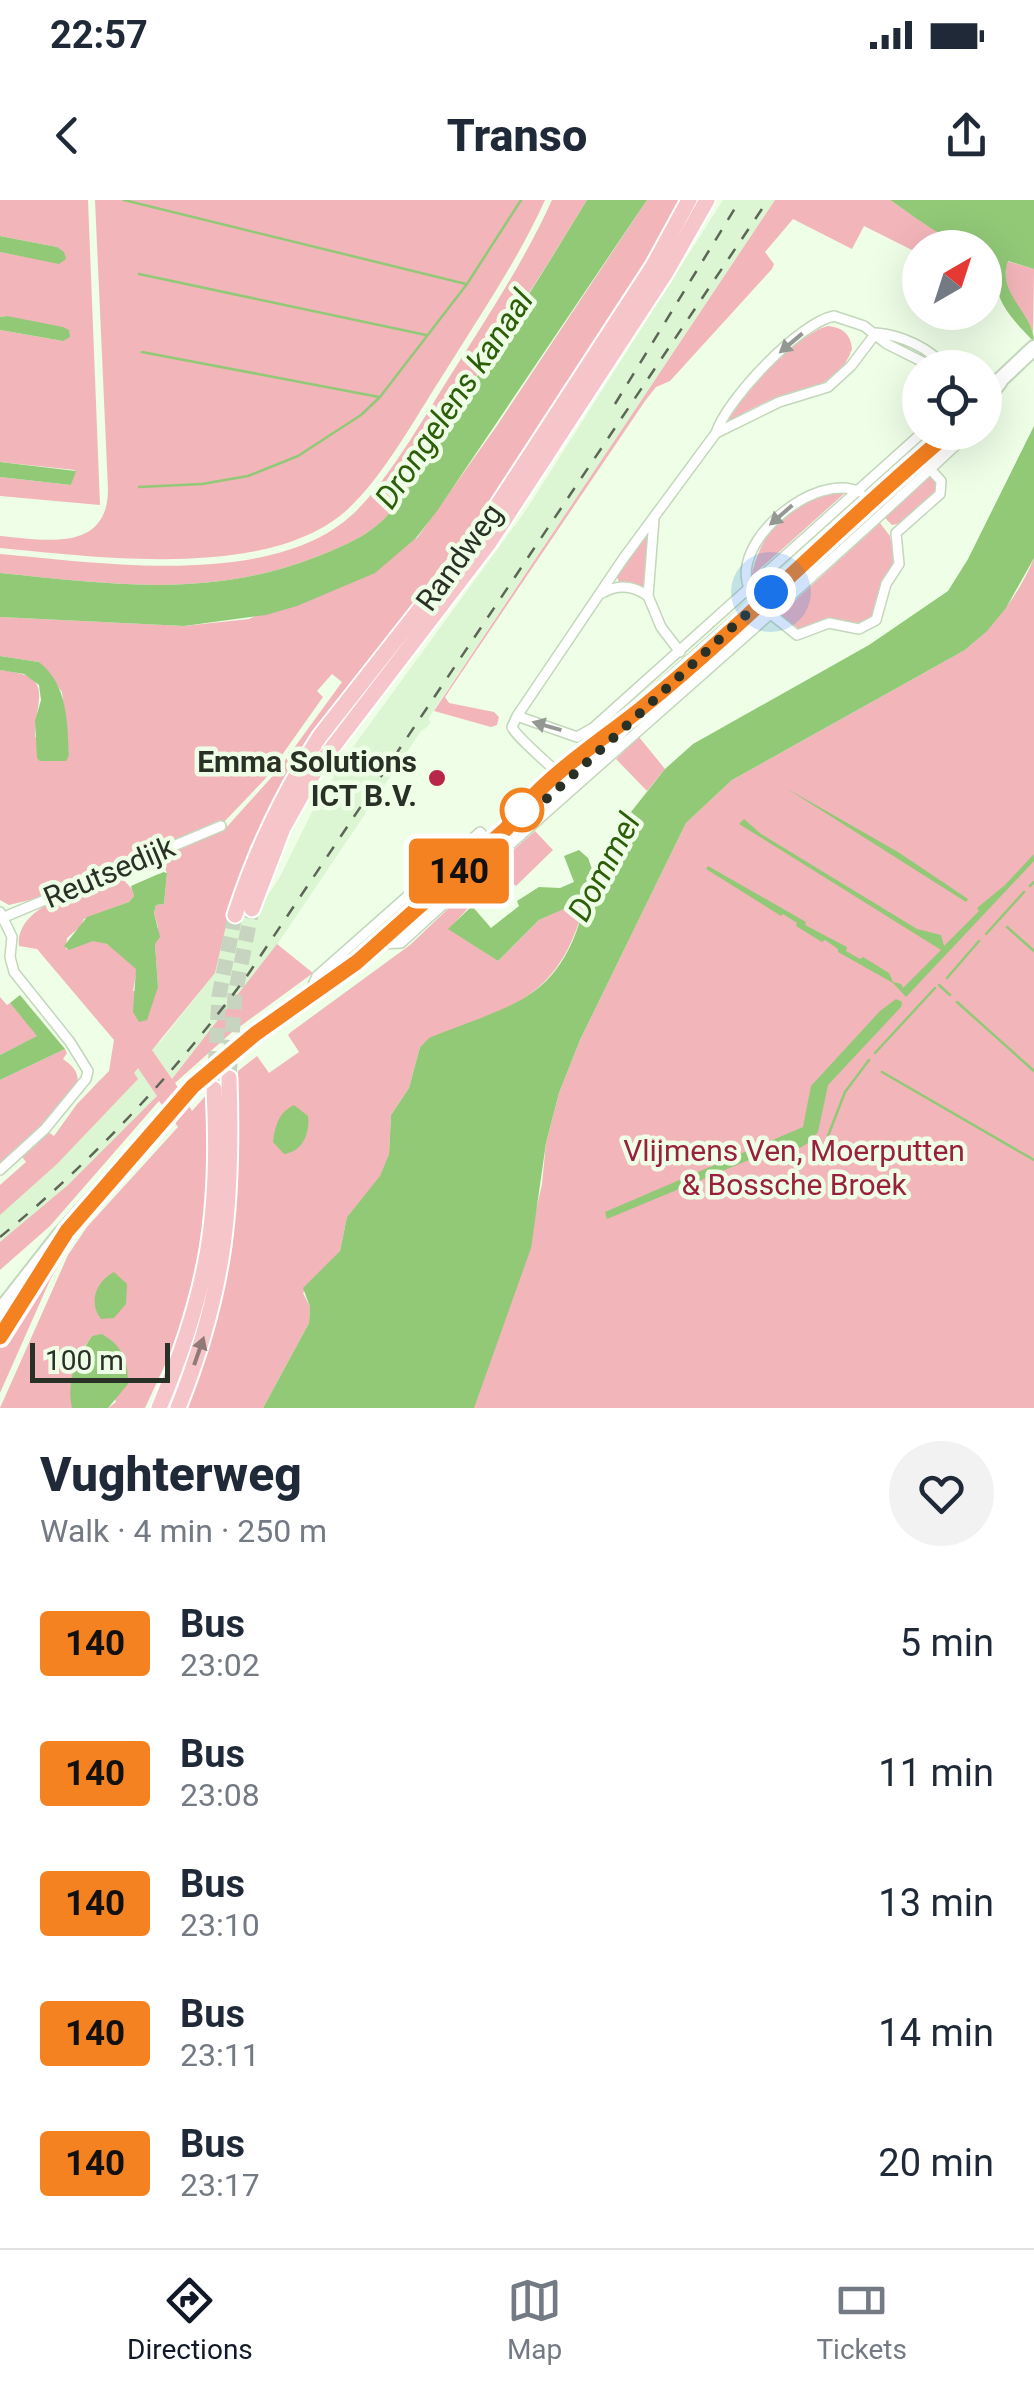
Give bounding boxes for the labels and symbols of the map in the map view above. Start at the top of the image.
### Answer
north arrow [902,230,1002,330]
water label: Drongelens kanaal [367,282,541,516]
one-way arrow [779,332,804,354]
street label: Randweg [409,497,509,617]
one-way arrow [769,504,794,526]
your location [746,567,796,617]
one-way arrow [531,718,562,733]
place label: Emma Solutions ICT B.V. [197,744,417,813]
marker: Emma Solutions ICT B.V. [426,767,448,789]
unlabelled marker [501,789,543,831]
water label: Dommel [560,806,648,927]
street label: Reutsedijk [38,828,180,915]
line badge: 140 [402,838,516,904]
park label: Vlijmens Ven, Moerputten & Bossche Broek [623,1133,965,1202]
one-way arrow [193,1336,208,1366]
scale bar [30,1338,170,1382]

